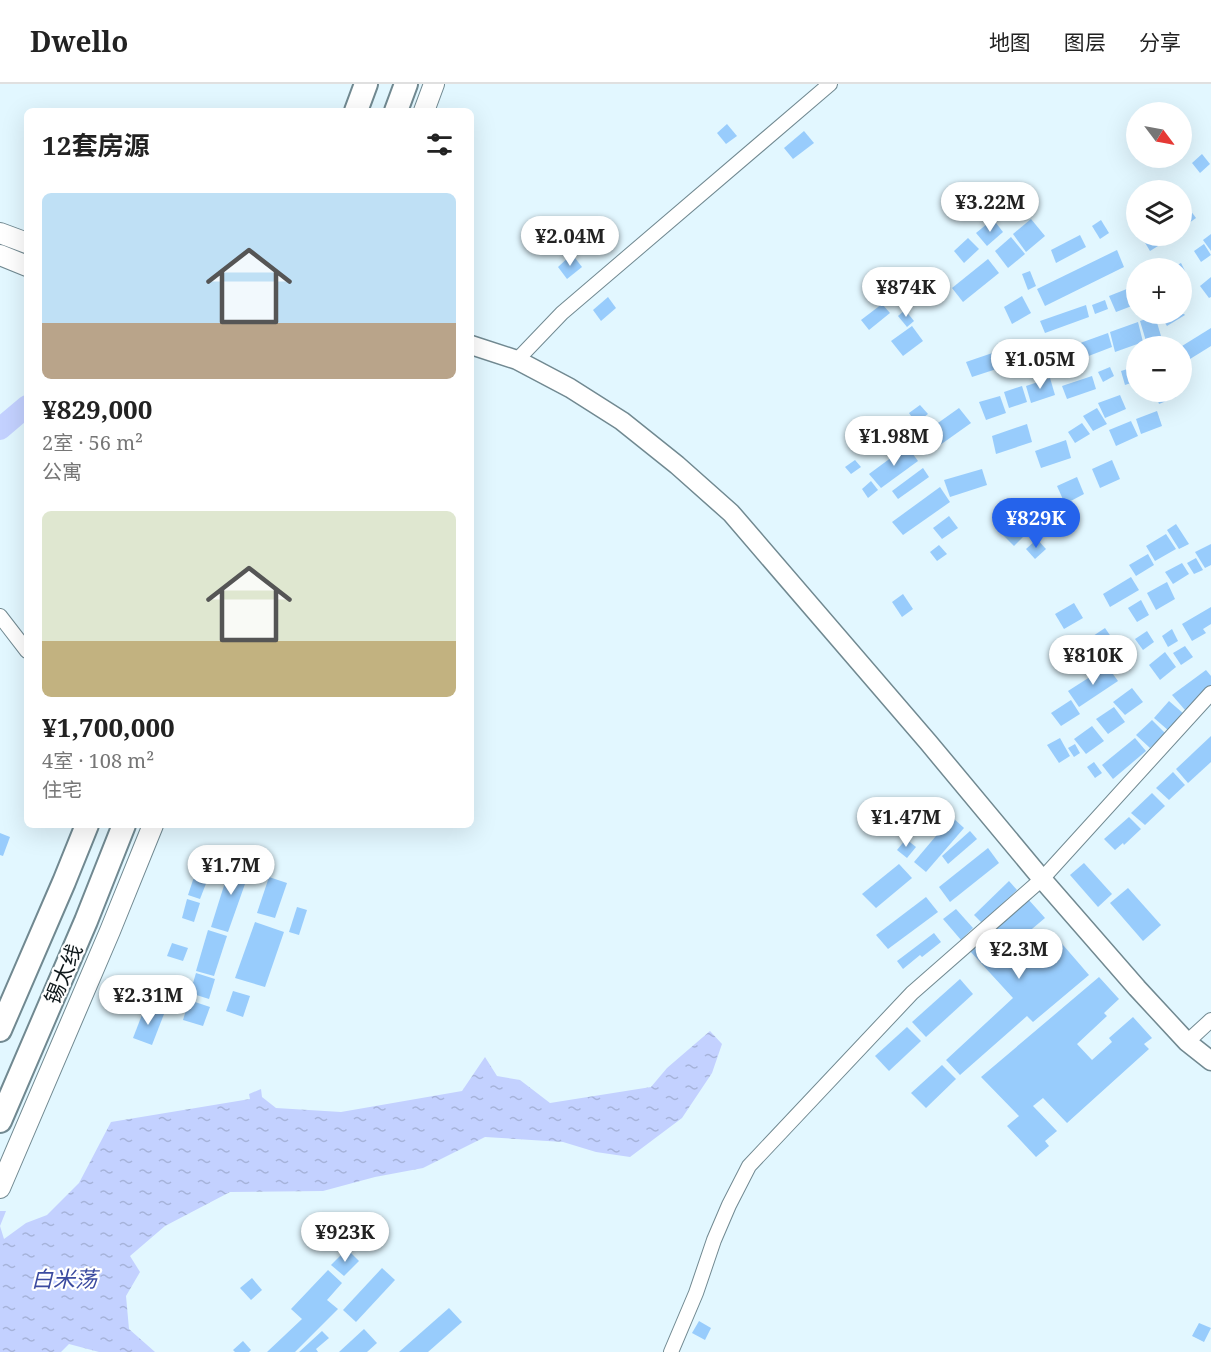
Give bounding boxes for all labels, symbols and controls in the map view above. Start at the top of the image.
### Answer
text: Dwello [30,22,128,60]
text: 地图 [989,28,1031,56]
text: 图层 [1064,28,1106,56]
text: 分享 [1139,28,1181,56]
north arrow [1126,102,1192,168]
map controls [1126,102,1192,402]
text: 12套房源 [42,127,149,163]
icon: filters [423,128,456,161]
button: layers [1126,180,1192,246]
pin: ¥3.22M [941,182,1039,233]
text: ¥3.22M [955,188,1025,215]
pin: ¥2.04M [521,216,619,267]
text: ¥2.04M [535,222,605,249]
icon: home [195,232,303,340]
button: + [1126,258,1192,324]
pin: ¥874K [864,267,948,318]
text: ¥874K [876,273,936,300]
button: − [1126,336,1192,402]
pin: ¥1.05M [991,339,1089,390]
text: ¥1.05M [1005,345,1075,372]
text: ¥829,000 [42,391,152,427]
pin: ¥1.98M [845,416,943,467]
text: ¥1.98M [859,422,929,449]
text: 2室 · 56 m² [42,429,143,456]
text: 公寓 [42,458,82,485]
pin: ¥829K [994,498,1078,549]
text: ¥829K [1006,504,1066,531]
icon: home [195,550,303,658]
pin: ¥810K [1051,635,1135,686]
text: ¥810K [1063,641,1123,668]
text: ¥1,700,000 [42,709,175,745]
text: 4室 · 108 m² [42,747,154,774]
text: 住宅 [42,776,82,803]
pin: ¥1.47M [857,797,955,848]
text: ¥1.47M [871,803,941,830]
pin: ¥1.7M [189,845,273,896]
text: ¥1.7M [202,851,260,878]
pin: ¥2.3M [977,929,1061,980]
text: ¥2.3M [990,935,1048,962]
street label: 锡太线 [38,940,88,1008]
pin: ¥2.31M [99,975,197,1026]
text: ¥2.31M [113,981,183,1008]
pin: ¥923K [303,1212,387,1263]
text: ¥923K [315,1218,375,1245]
water label: 白米荡 [31,1263,100,1293]

